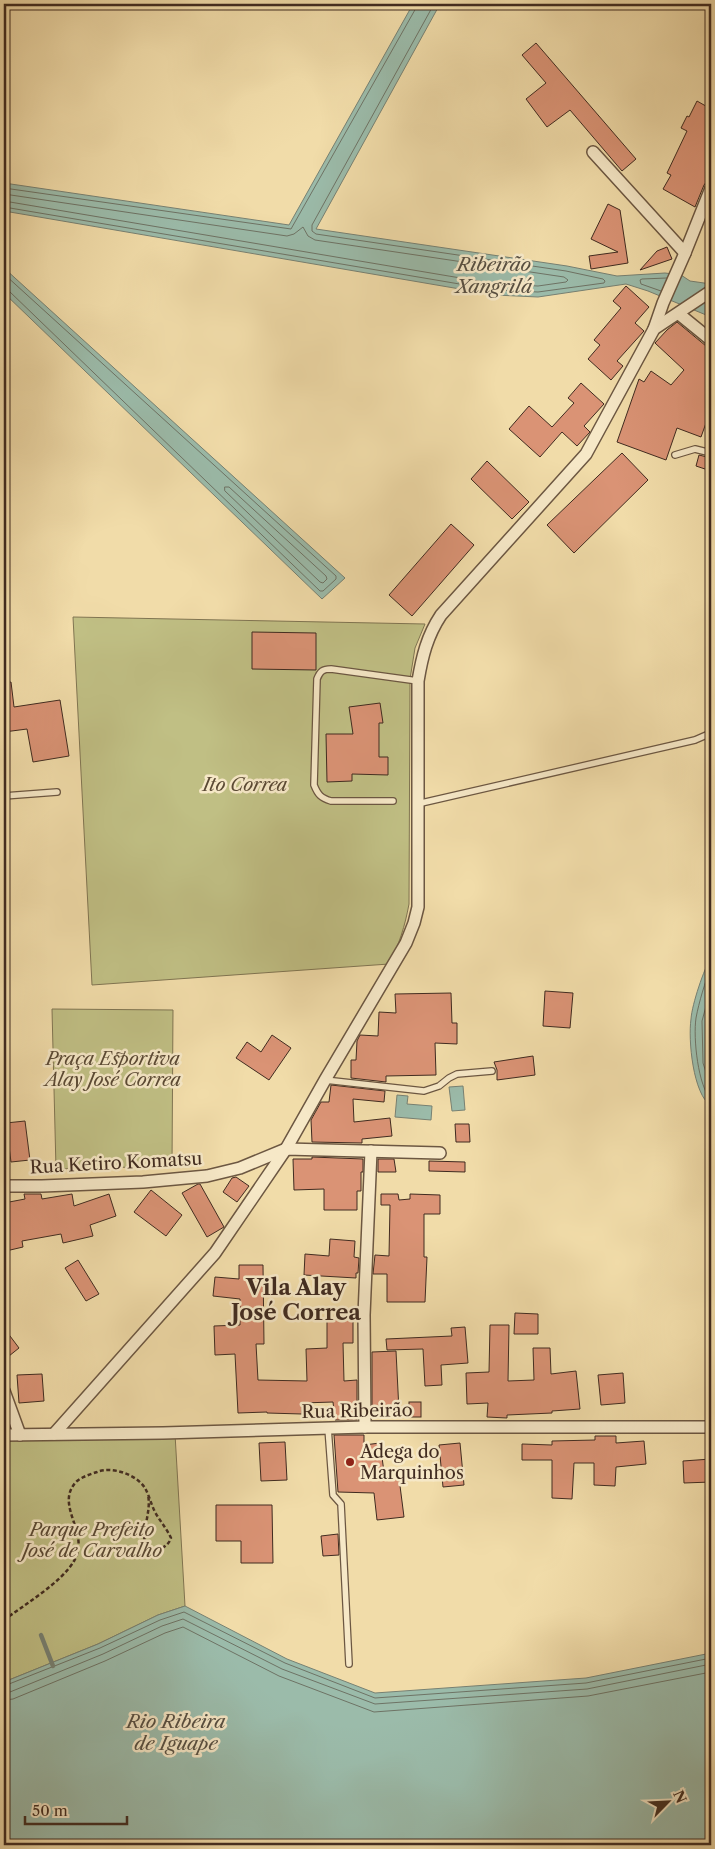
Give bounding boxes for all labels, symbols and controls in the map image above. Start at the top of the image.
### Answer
water label: Ribeirão Xangrilá [453,253,533,298]
park label: Ito Correa [201,774,288,796]
park label: Praça Esportiva Alay José Correa [42,1048,181,1091]
street label: Rua Ketiro Komatsu [29,1147,203,1179]
district label: Vila Alay José Correa [227,1274,361,1326]
street label: Rua Ribeirão [301,1399,413,1423]
place label: Adega do Marquinhos [359,1441,464,1484]
marker: Adega do Marquinhos [344,1456,356,1468]
park label: Parque Prefeito José de Carvalho [17,1519,162,1562]
water label: Rio Ribeira de Iguape [125,1710,226,1755]
north arrow [642,1776,692,1826]
text: N [669,1787,691,1806]
scale bar [25,1794,128,1826]
text: 50 m [32,1801,68,1820]

